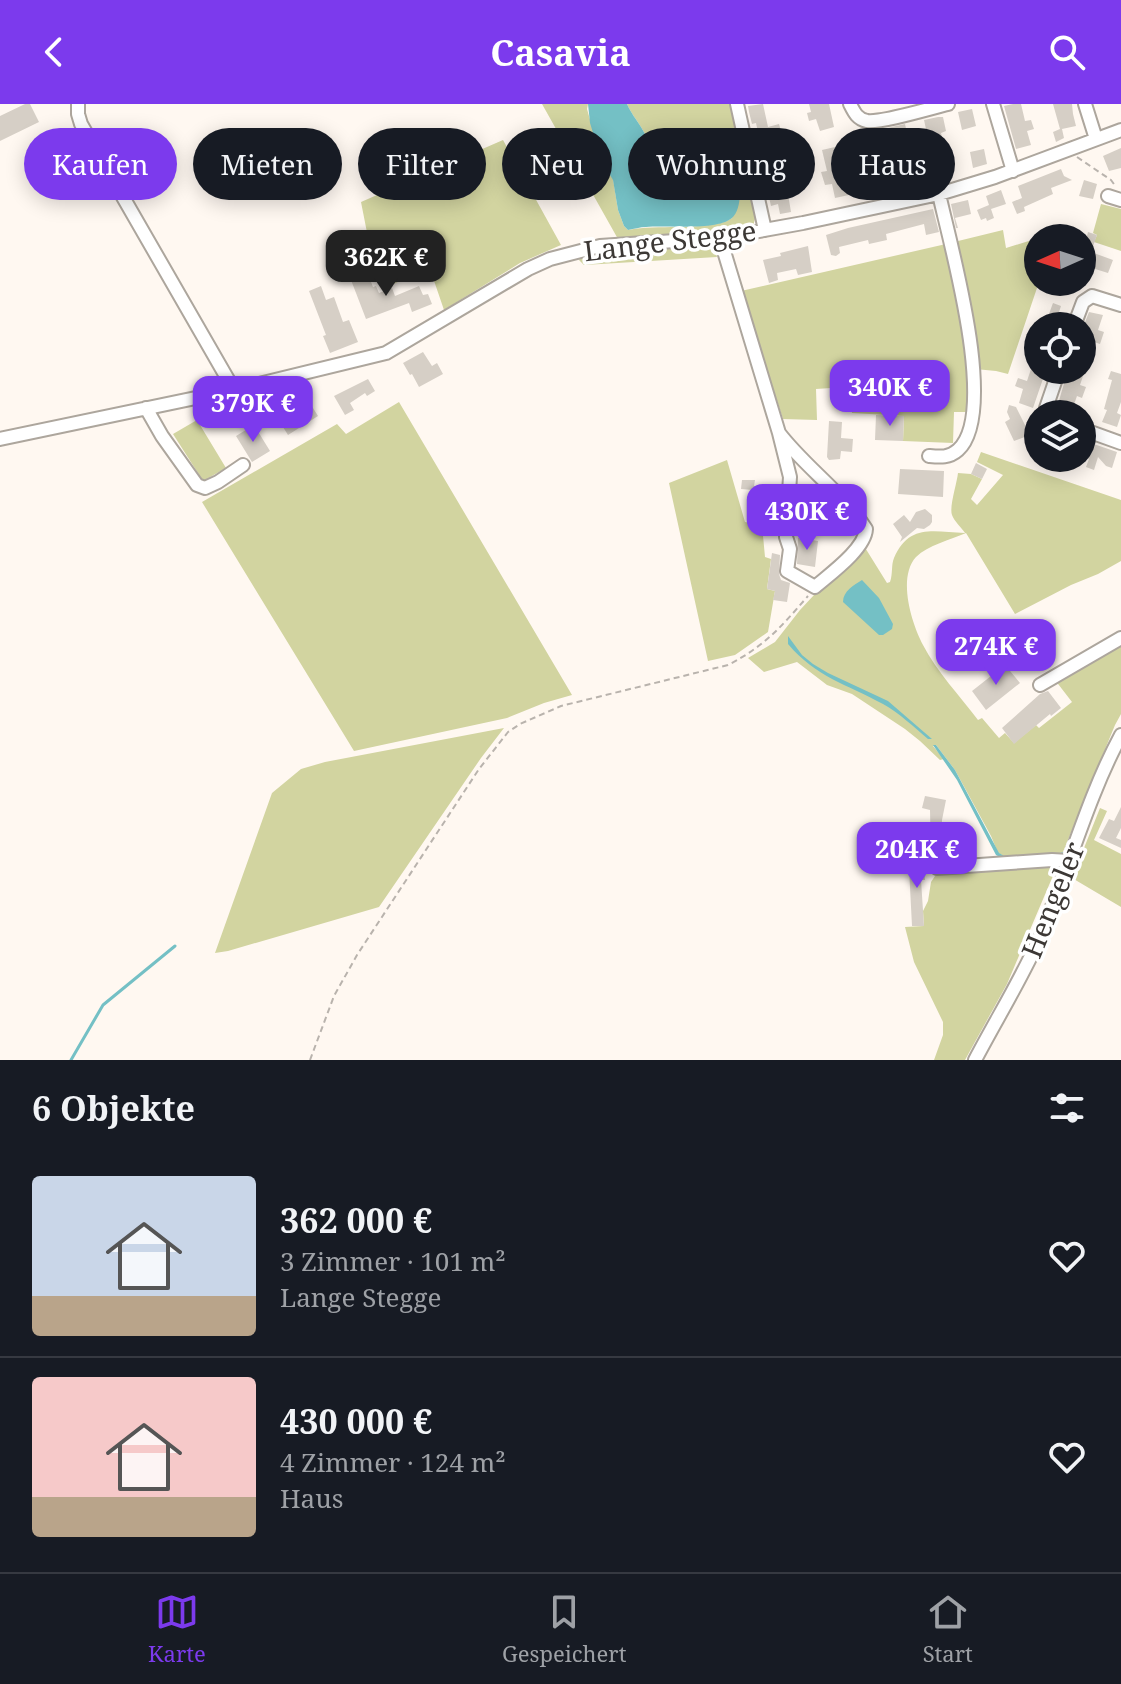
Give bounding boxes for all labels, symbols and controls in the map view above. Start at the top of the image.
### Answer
text: Casavia [490,28,631,77]
icon: back [32,30,76,74]
icon: search [1045,30,1089,74]
chip: Kaufen [24,128,177,200]
chip: Mieten [193,128,342,200]
chip: Filter [358,128,486,200]
chip: Neu [502,128,612,200]
chip: Wohnung [628,128,815,200]
chip: Haus [831,128,955,200]
street label: Lange Stegge [581,211,758,269]
north arrow [1024,224,1096,296]
map controls [1024,224,1096,472]
pin: 362K € [321,230,451,298]
text: 362K € [344,238,428,274]
button: locate [1024,312,1096,384]
pin: 340K € [825,360,955,428]
text: 340K € [848,368,932,404]
pin: 379K € [188,376,318,444]
text: 379K € [211,384,295,420]
button: layers [1024,400,1096,472]
pin: 430K € [742,484,872,552]
text: 430K € [765,492,849,528]
pin: 274K € [931,619,1061,687]
text: 274K € [954,627,1038,663]
pin: 204K € [852,822,982,890]
text: 204K € [875,830,959,866]
street label: Hengeler [1012,836,1093,963]
text: 6 Objekte [32,1085,195,1131]
icon: filters [1045,1086,1089,1130]
text: 362 000 € [280,1197,432,1243]
icon: home [96,1208,192,1304]
icon: heart [1045,1234,1089,1278]
text: 3 Zimmer · 101 m² [280,1243,506,1279]
text: Lange Stegge [280,1279,441,1315]
text: 430 000 € [280,1398,432,1444]
icon: home [96,1409,192,1505]
icon: heart [1045,1435,1089,1479]
text: 4 Zimmer · 124 m² [280,1444,506,1480]
text: Haus [280,1480,344,1516]
tab: Karte [148,1590,206,1668]
tab: Gespeichert [502,1590,626,1668]
tab: Start [923,1590,973,1668]

